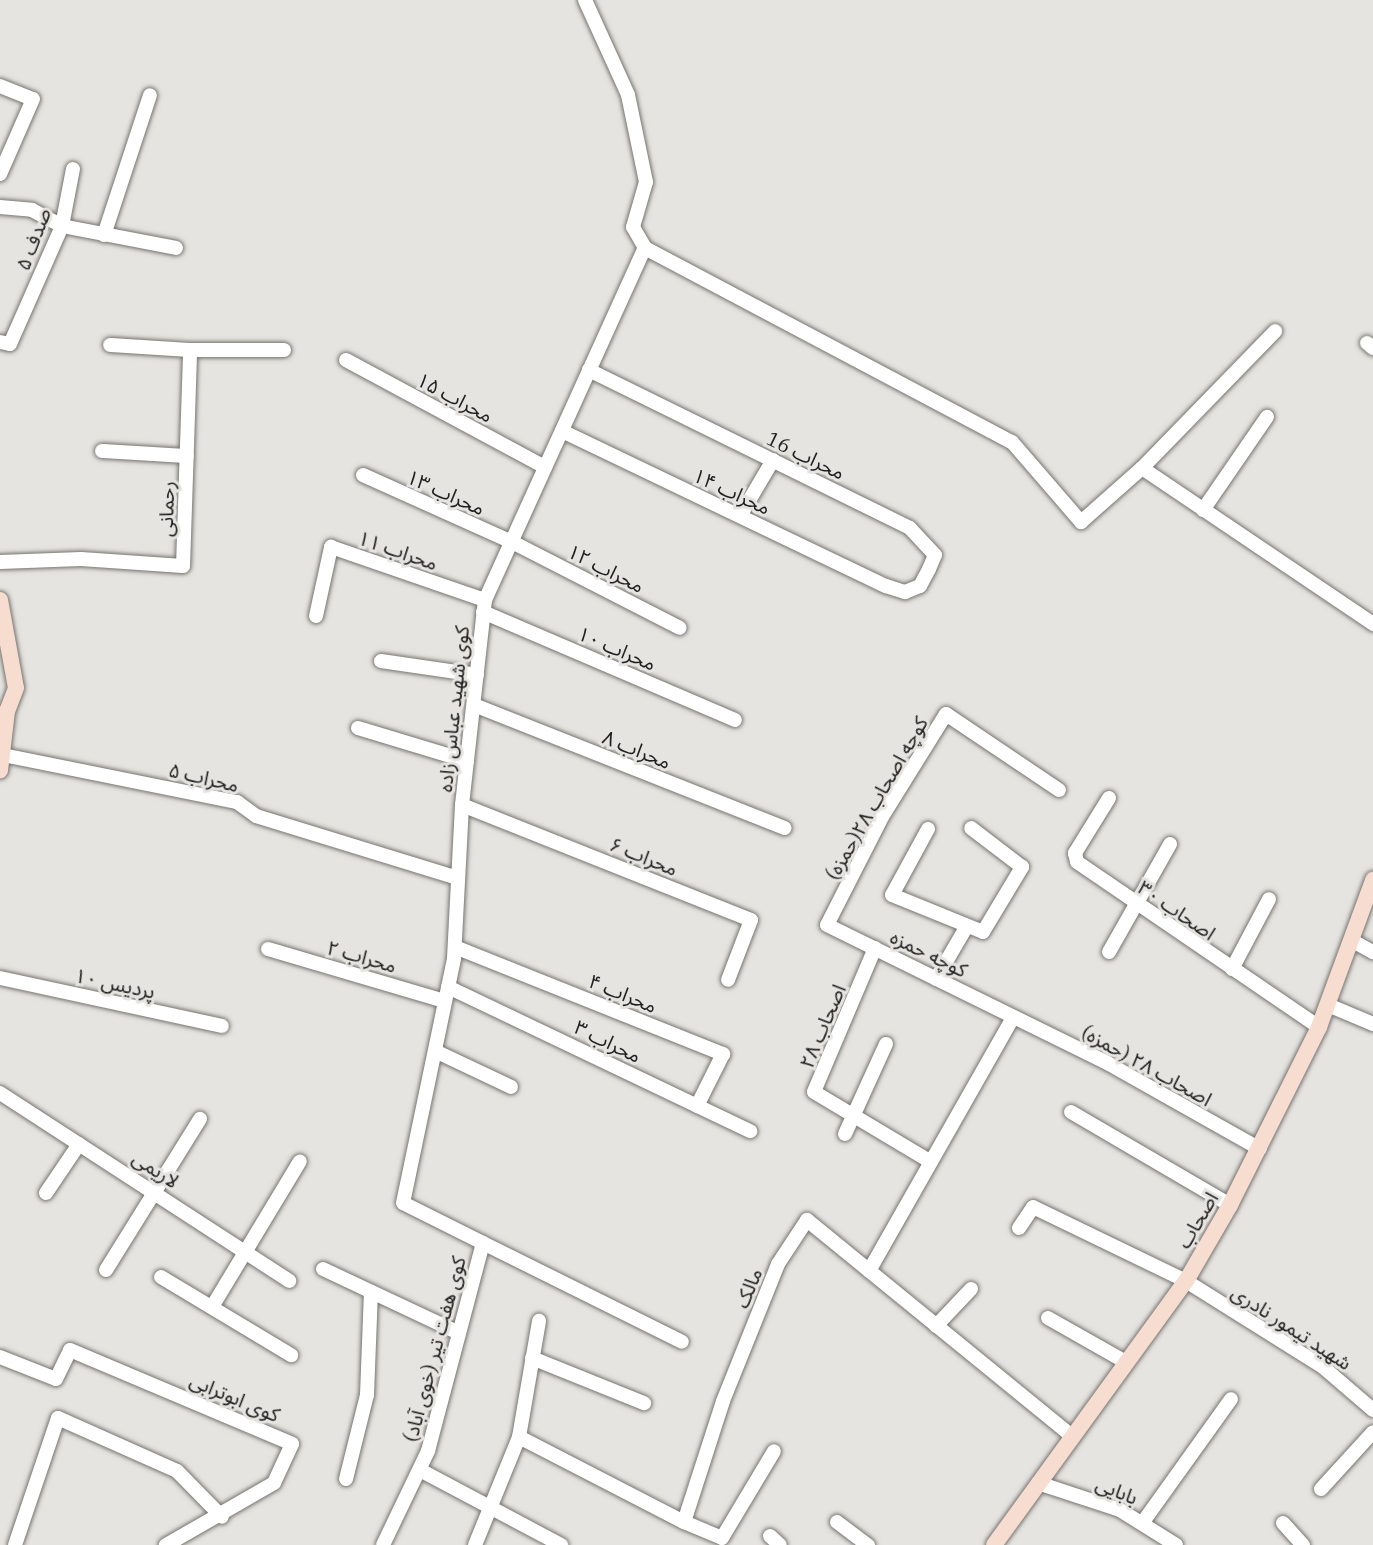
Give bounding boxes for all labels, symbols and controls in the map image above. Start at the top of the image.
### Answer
street label: صدف ۵ [10,205,56,273]
street label: محراب ۱۵ [413,367,497,427]
street label: محراب 16 [763,426,849,484]
street label: محراب ۱۴ [689,463,775,519]
street label: محراب ۱۳ [403,464,489,520]
street label: رحمانی [153,481,179,537]
street label: محراب ۱۱ [355,525,441,575]
street label: محراب ۱۲ [564,539,648,597]
street label: محراب ۱۰ [574,621,660,675]
street label: کوی شهید عباس زاده [432,625,474,793]
street label: کوچه اصحاب ۲۸(حمزه) [820,712,932,884]
street label: محراب ۸ [599,725,675,773]
street label: محراب ۵ [167,757,241,797]
street label: محراب ۶ [606,832,682,880]
street label: اصحاب ۳۰ [1133,875,1221,945]
street label: کوچه حمزه [887,924,971,982]
street label: محراب ۲ [324,935,400,977]
street label: پردیس ۱۰ [73,963,157,1003]
street label: محراب ۴ [585,969,661,1017]
street label: اصحاب ۲۸ [794,980,850,1072]
street label: محراب ۳ [571,1015,645,1067]
street label: اصحاب ۲۸ (حمزه) [1078,1019,1216,1111]
street label: لاریمی [128,1145,184,1193]
street label: اصحاب [1171,1187,1223,1253]
street label: کوی هفت تیر (خوی آباد) [398,1254,470,1444]
street label: مالک [729,1264,767,1312]
street label: شهید تیمور نادری [1227,1279,1357,1375]
street label: کوی ابوترابی [186,1367,284,1427]
street label: بابایی [1093,1471,1141,1509]

